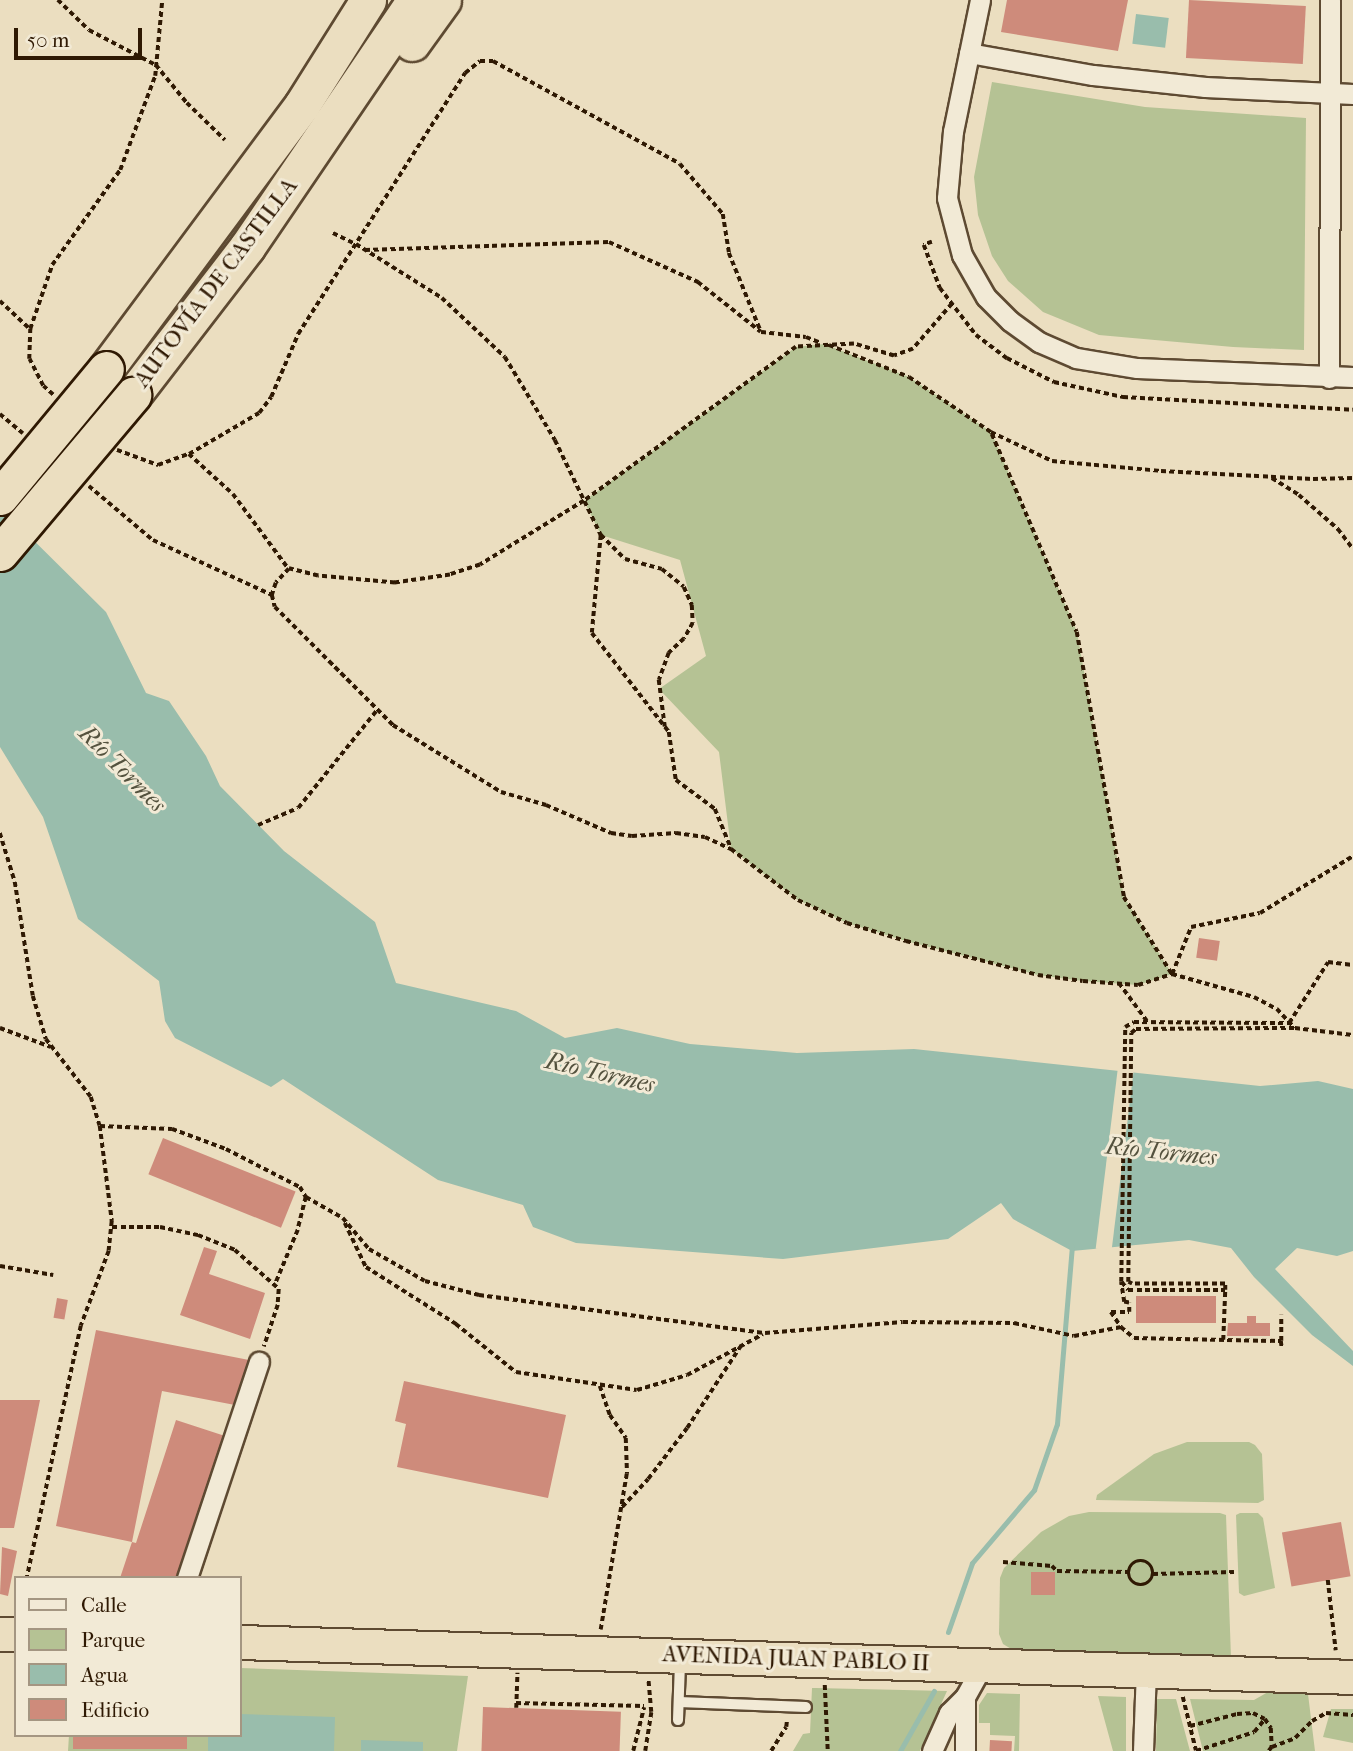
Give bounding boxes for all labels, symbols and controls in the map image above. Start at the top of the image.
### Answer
scale bar [18,14,145,58]
text: 50 m [27,28,70,52]
street label: AUTOVÍA DE CASTILLA [128,173,304,393]
water label: Río Tormes [73,720,171,818]
water label: Río Tormes [543,1046,657,1100]
water label: Río Tormes [1104,1132,1218,1172]
legend [14,1576,242,1737]
text: Calle [81,1593,127,1617]
text: Parque [81,1628,145,1652]
street label: AVENIDA JUAN PABLO II [662,1641,930,1677]
text: Agua [81,1663,128,1687]
text: Edificio [81,1698,149,1722]

